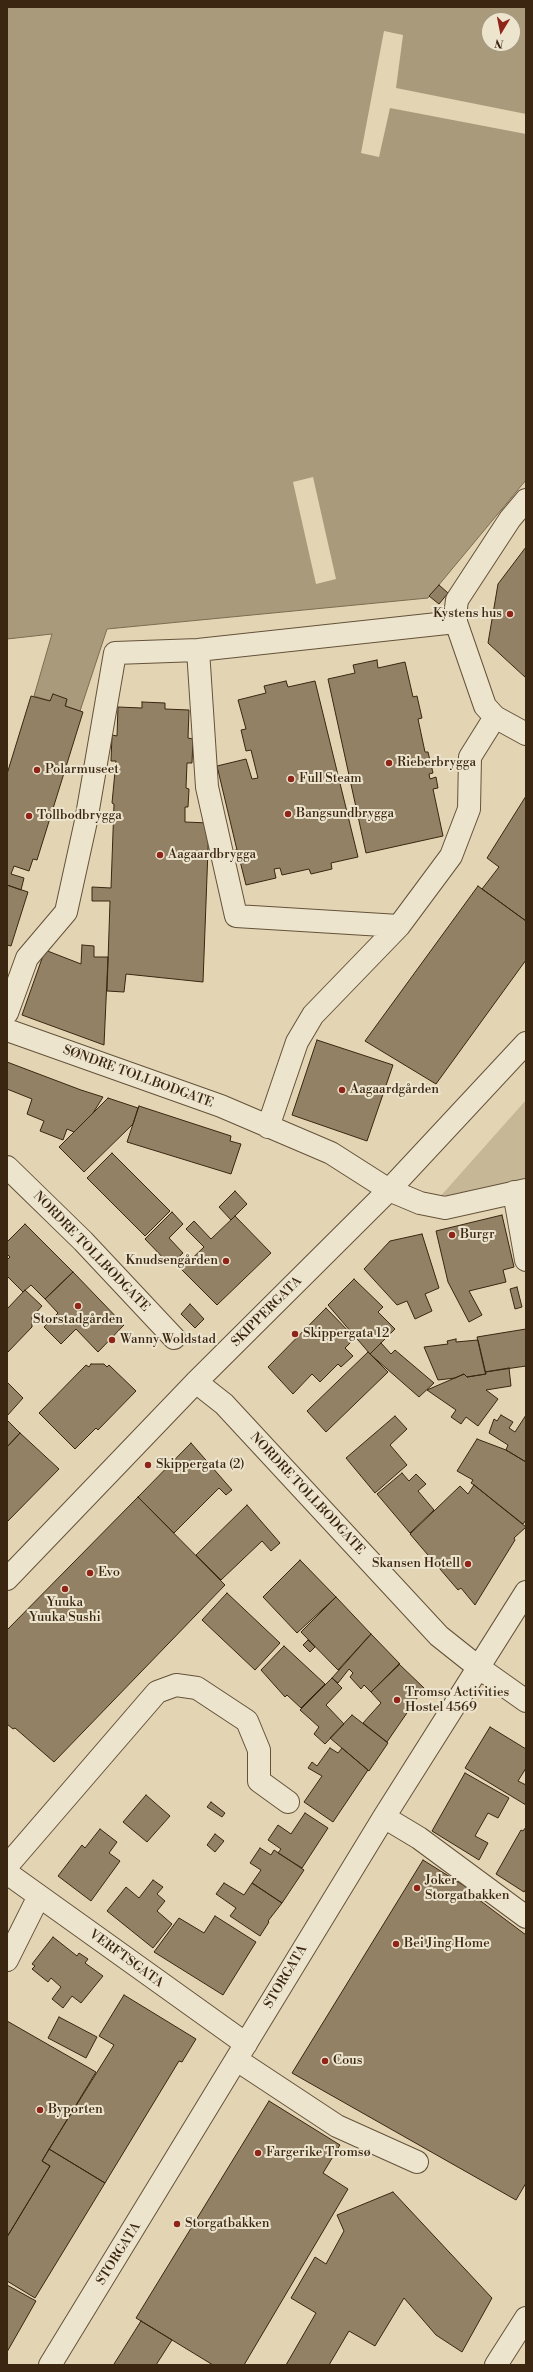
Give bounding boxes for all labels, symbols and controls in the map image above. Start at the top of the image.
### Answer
north arrow [481,12,521,52]
text: N [494,35,505,50]
place label: Kystens hus [433,606,502,622]
marker: Kystens hus [505,609,515,619]
place label: Rieberbrygga [397,755,476,771]
marker: Rieberbrygga [384,758,394,768]
place label: Polarmuseet [45,762,119,778]
marker: Polarmuseet [32,765,42,775]
place label: Full Steam [299,771,362,787]
marker: Full Steam [286,774,296,784]
place label: Bangsundbrygga [296,806,394,822]
place label: Tollbodbrygga [37,808,122,824]
marker: Bangsundbrygga [283,809,293,819]
marker: Tollbodbrygga [24,811,34,821]
place label: Aagaardbrygga [168,847,256,863]
marker: Aagaardbrygga [155,850,165,860]
street label: SØNDRE TOLLBODGATE [61,1042,215,1112]
place label: Aagaardgården [350,1082,439,1098]
marker: Aagaardgården [337,1085,347,1095]
street label: NORDRE TOLLBODGATE [29,1189,153,1315]
place label: Burgr [460,1227,495,1243]
marker: Burgr [447,1230,457,1240]
place label: Knudsengården [125,1253,218,1269]
marker: Knudsengården [221,1256,231,1266]
street label: SKIPPERGATA [229,1274,305,1350]
marker: Storstadgården [73,1301,83,1311]
place label: Storstadgården [33,1312,123,1328]
place label: Skippergata 12 [303,1326,389,1342]
marker: Skippergata 12 [290,1329,300,1339]
place label: Wanny Woldstad [120,1332,216,1348]
marker: Wanny Woldstad [107,1335,117,1345]
street label: NORDRE TOLLBODGATE [246,1430,368,1558]
place label: Skippergata (2) [156,1457,244,1473]
marker: Skippergata (2) [143,1460,153,1470]
place label: Skansen Hotell [372,1556,460,1572]
marker: Skansen Hotell [463,1559,473,1569]
place label: Evo [98,1565,120,1581]
marker: Evo [85,1568,95,1578]
marker: Yuuka Yuuka Sushi [60,1584,70,1594]
place label: Yuuka Yuuka Sushi [29,1595,101,1626]
place label: Tromso Activities Hostel 4569 [405,1685,509,1716]
marker: Tromso Activities Hostel 4569 [392,1695,402,1705]
place label: Joker Storgatbakken [425,1873,510,1904]
marker: Joker Storgatbakken [412,1883,422,1893]
street label: VERFTSGATA [86,1927,166,1991]
place label: Bei Jing Home [404,1936,490,1952]
marker: Bei Jing Home [391,1939,401,1949]
street label: STORGATA [261,1943,311,2011]
place label: Cous [333,2053,362,2069]
marker: Cous [320,2056,330,2066]
place label: Byporten [48,2102,103,2118]
marker: Byporten [35,2105,45,2115]
place label: Fargerike Tromsø [266,2145,371,2161]
marker: Fargerike Tromsø [253,2148,263,2158]
place label: Storgatbakken [185,2216,270,2232]
marker: Storgatbakken [172,2219,182,2229]
street label: STORGATA [94,2220,144,2288]

